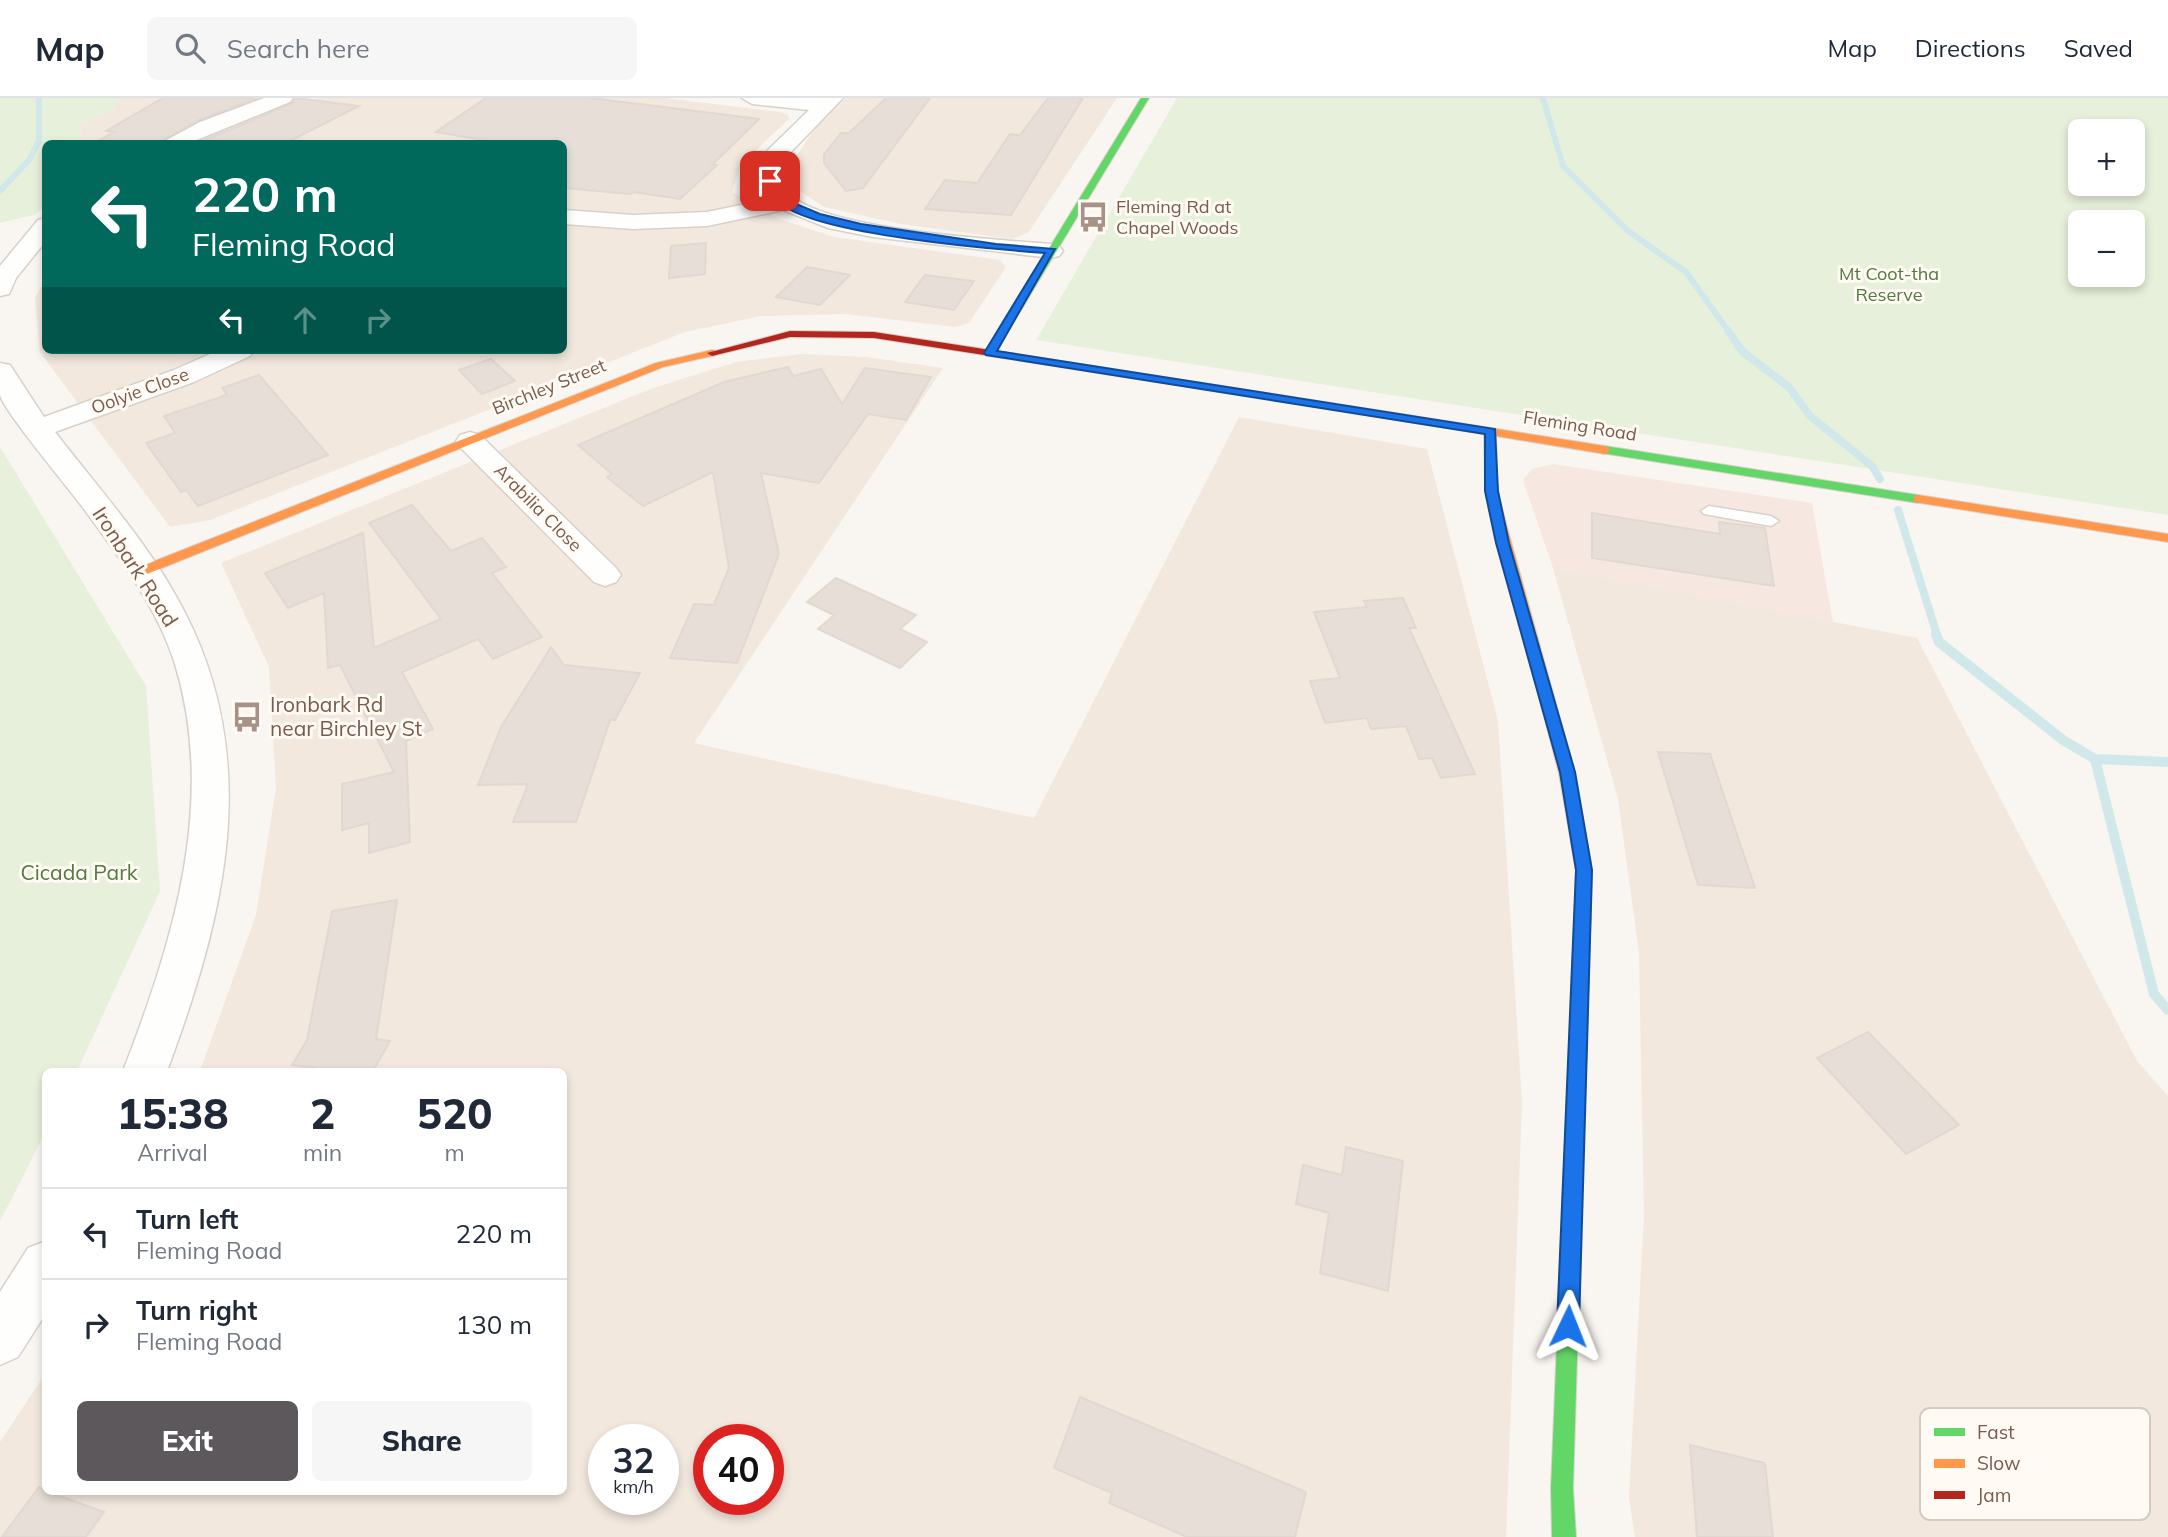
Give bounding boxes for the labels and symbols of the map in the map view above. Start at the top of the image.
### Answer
pin [740,151,800,211]
place label: Fleming Rd at Chapel Woods [1116,195,1239,239]
bus stop icon: Fleming Rd at Chapel Woods [1076,200,1110,234]
park label: Mt Coot-tha Reserve [1839,262,1939,306]
street label: Birchley Street [489,353,609,420]
street label: Oolyie Close [88,362,192,419]
street label: Fleming Road [1522,405,1638,446]
street label: Arabilia Close [489,459,587,557]
street label: Ironbark Road [87,502,184,631]
place label: Ironbark Rd near Birchley St [270,691,422,741]
bus stop icon: Ironbark Rd near Birchley St [230,700,264,734]
park label: Cicada Park [20,859,138,885]
position arrow [1531,1289,1605,1363]
legend [1920,1408,2150,1520]
text: Fast [1977,1420,2015,1444]
speed limit sign: 40 [693,1424,784,1515]
text: Slow [1977,1451,2021,1475]
text: Jam [1977,1483,2011,1507]

